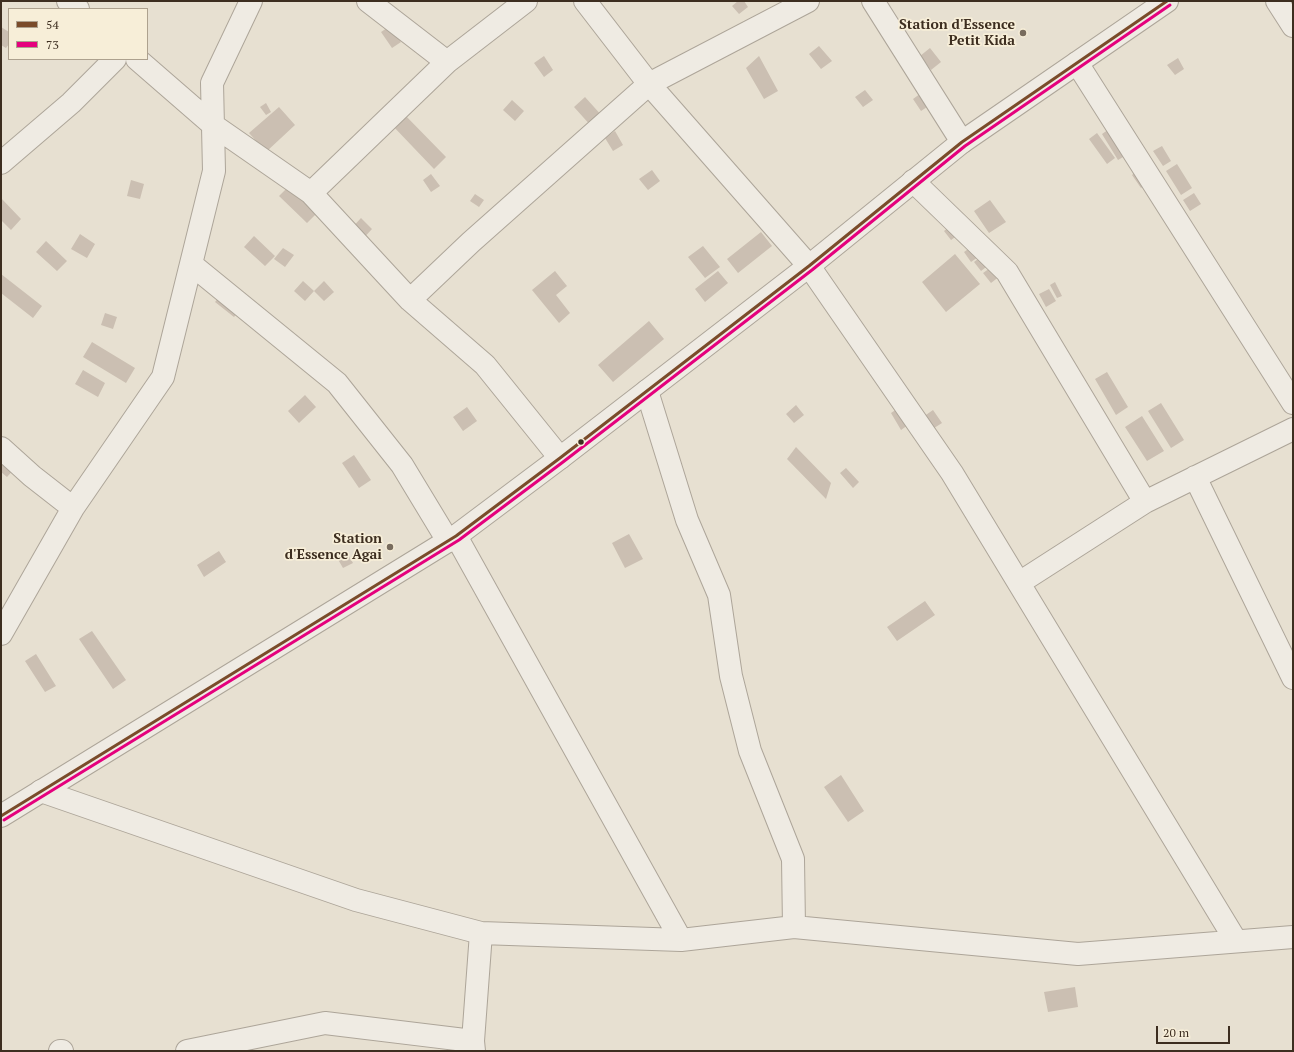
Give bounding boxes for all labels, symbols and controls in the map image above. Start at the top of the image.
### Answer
legend [8,8,148,60]
text: 54 [46,17,59,32]
place label: Station d'Essence Petit Kida [899,17,1015,50]
marker: Station d'Essence Petit Kida [1018,28,1028,38]
text: 73 [46,37,59,52]
unlabelled marker [576,437,586,447]
place label: Station d'Essence Agai [285,531,382,564]
marker: Station d'Essence Agai [385,542,395,552]
scale bar [1158,1018,1232,1044]
text: 20 m [1163,1025,1189,1040]

